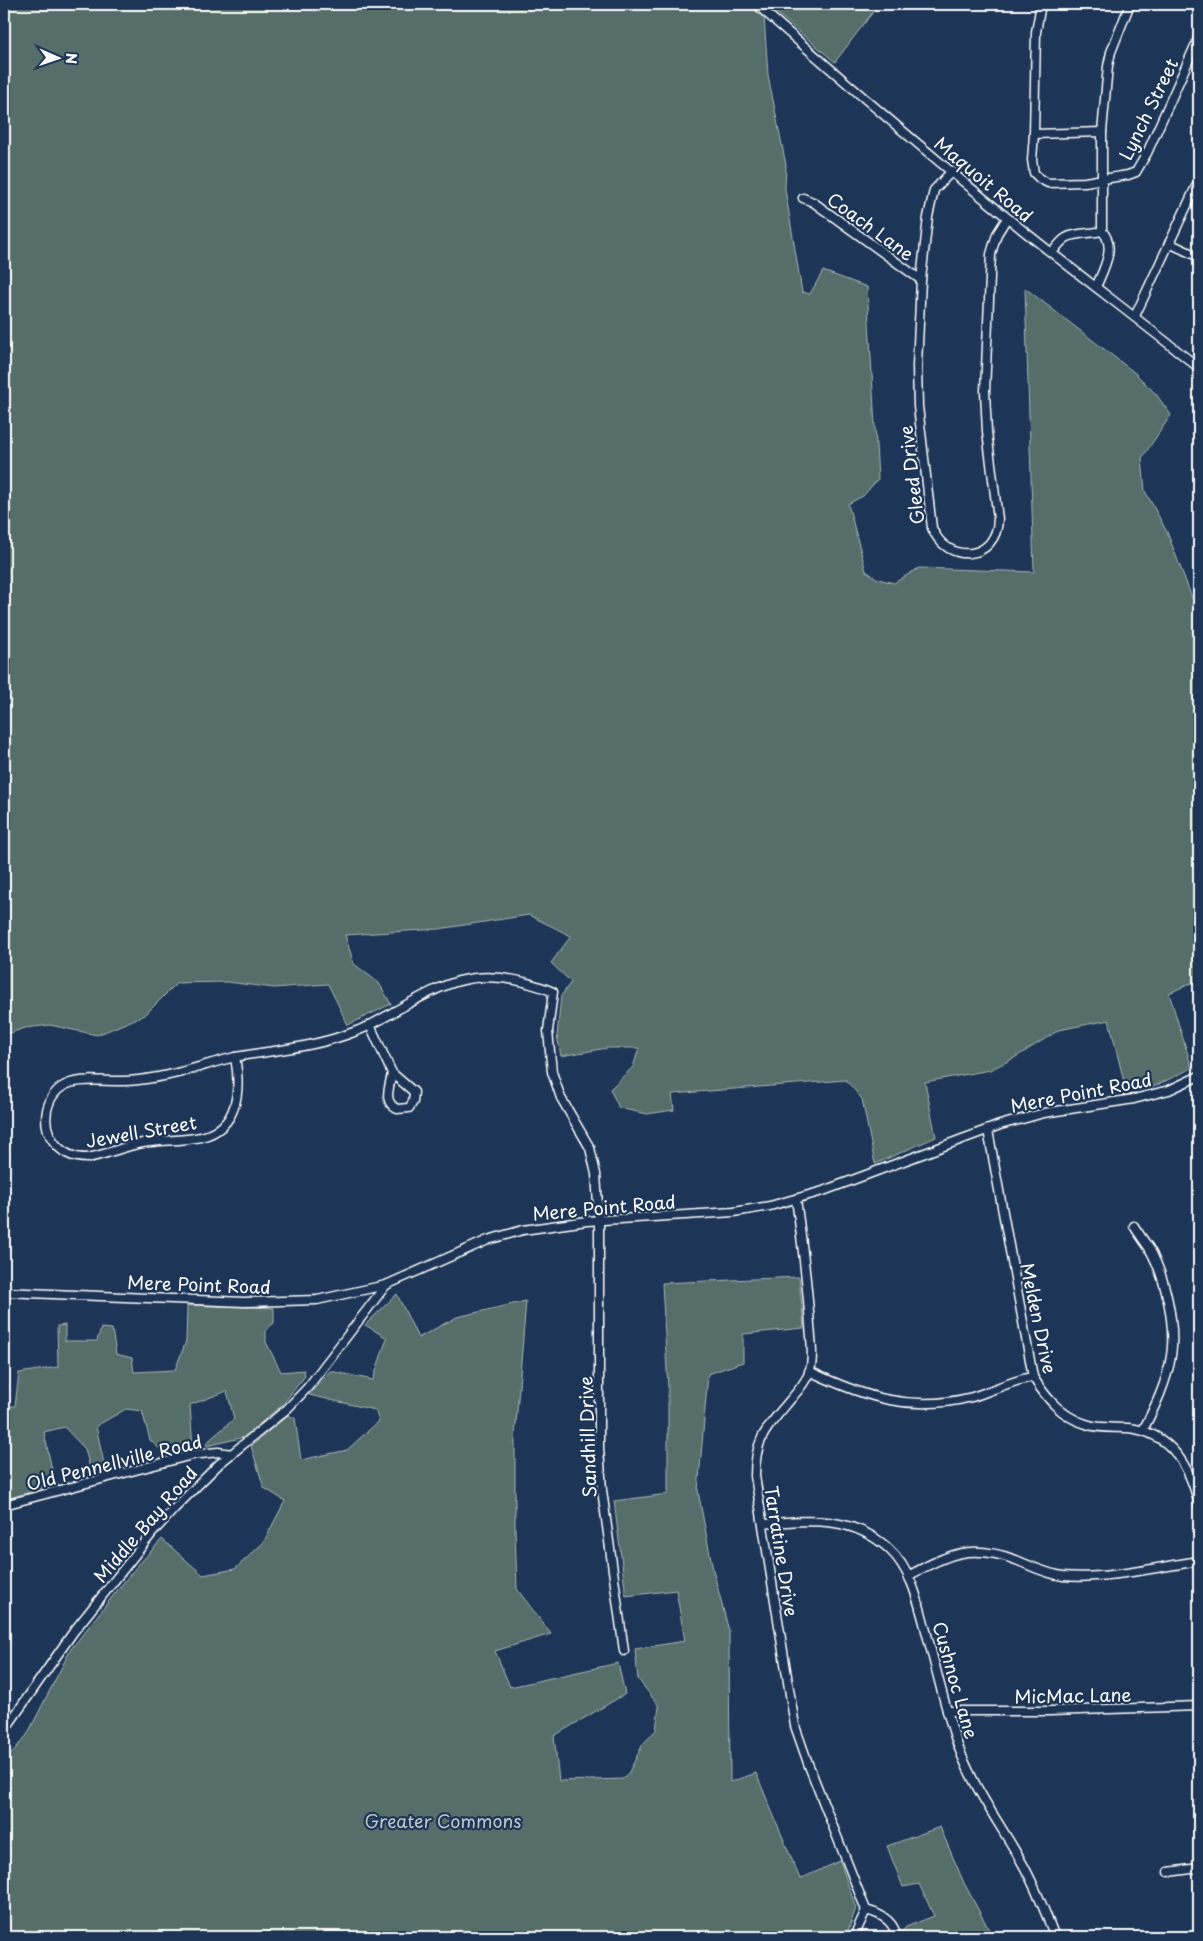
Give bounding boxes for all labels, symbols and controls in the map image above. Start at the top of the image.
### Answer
north arrow [32,32,82,82]
text: N [61,53,82,64]
street label: Lynch Street [1112,54,1184,164]
street label: Maquoit Road [929,130,1039,228]
street label: Coach Lane [822,185,920,267]
street label: Gleed Drive [892,424,930,526]
street label: Mere Point Road [1008,1065,1154,1119]
street label: Jewell Street [83,1108,199,1154]
street label: Mere Point Road [531,1187,677,1227]
street label: Melden Drive [1014,1260,1064,1376]
street label: Mere Point Road [127,1268,271,1300]
street label: Sandhill Drive [571,1376,603,1498]
street label: Old Pennellville Road [23,1427,205,1497]
street label: Middle Bay Road [87,1460,203,1588]
street label: Tarratine Drive [758,1484,806,1618]
street label: Cushnoc Lane [926,1618,986,1742]
street label: MicMac Lane [1014,1680,1132,1710]
park label: Greater Commons [364,1807,522,1834]

